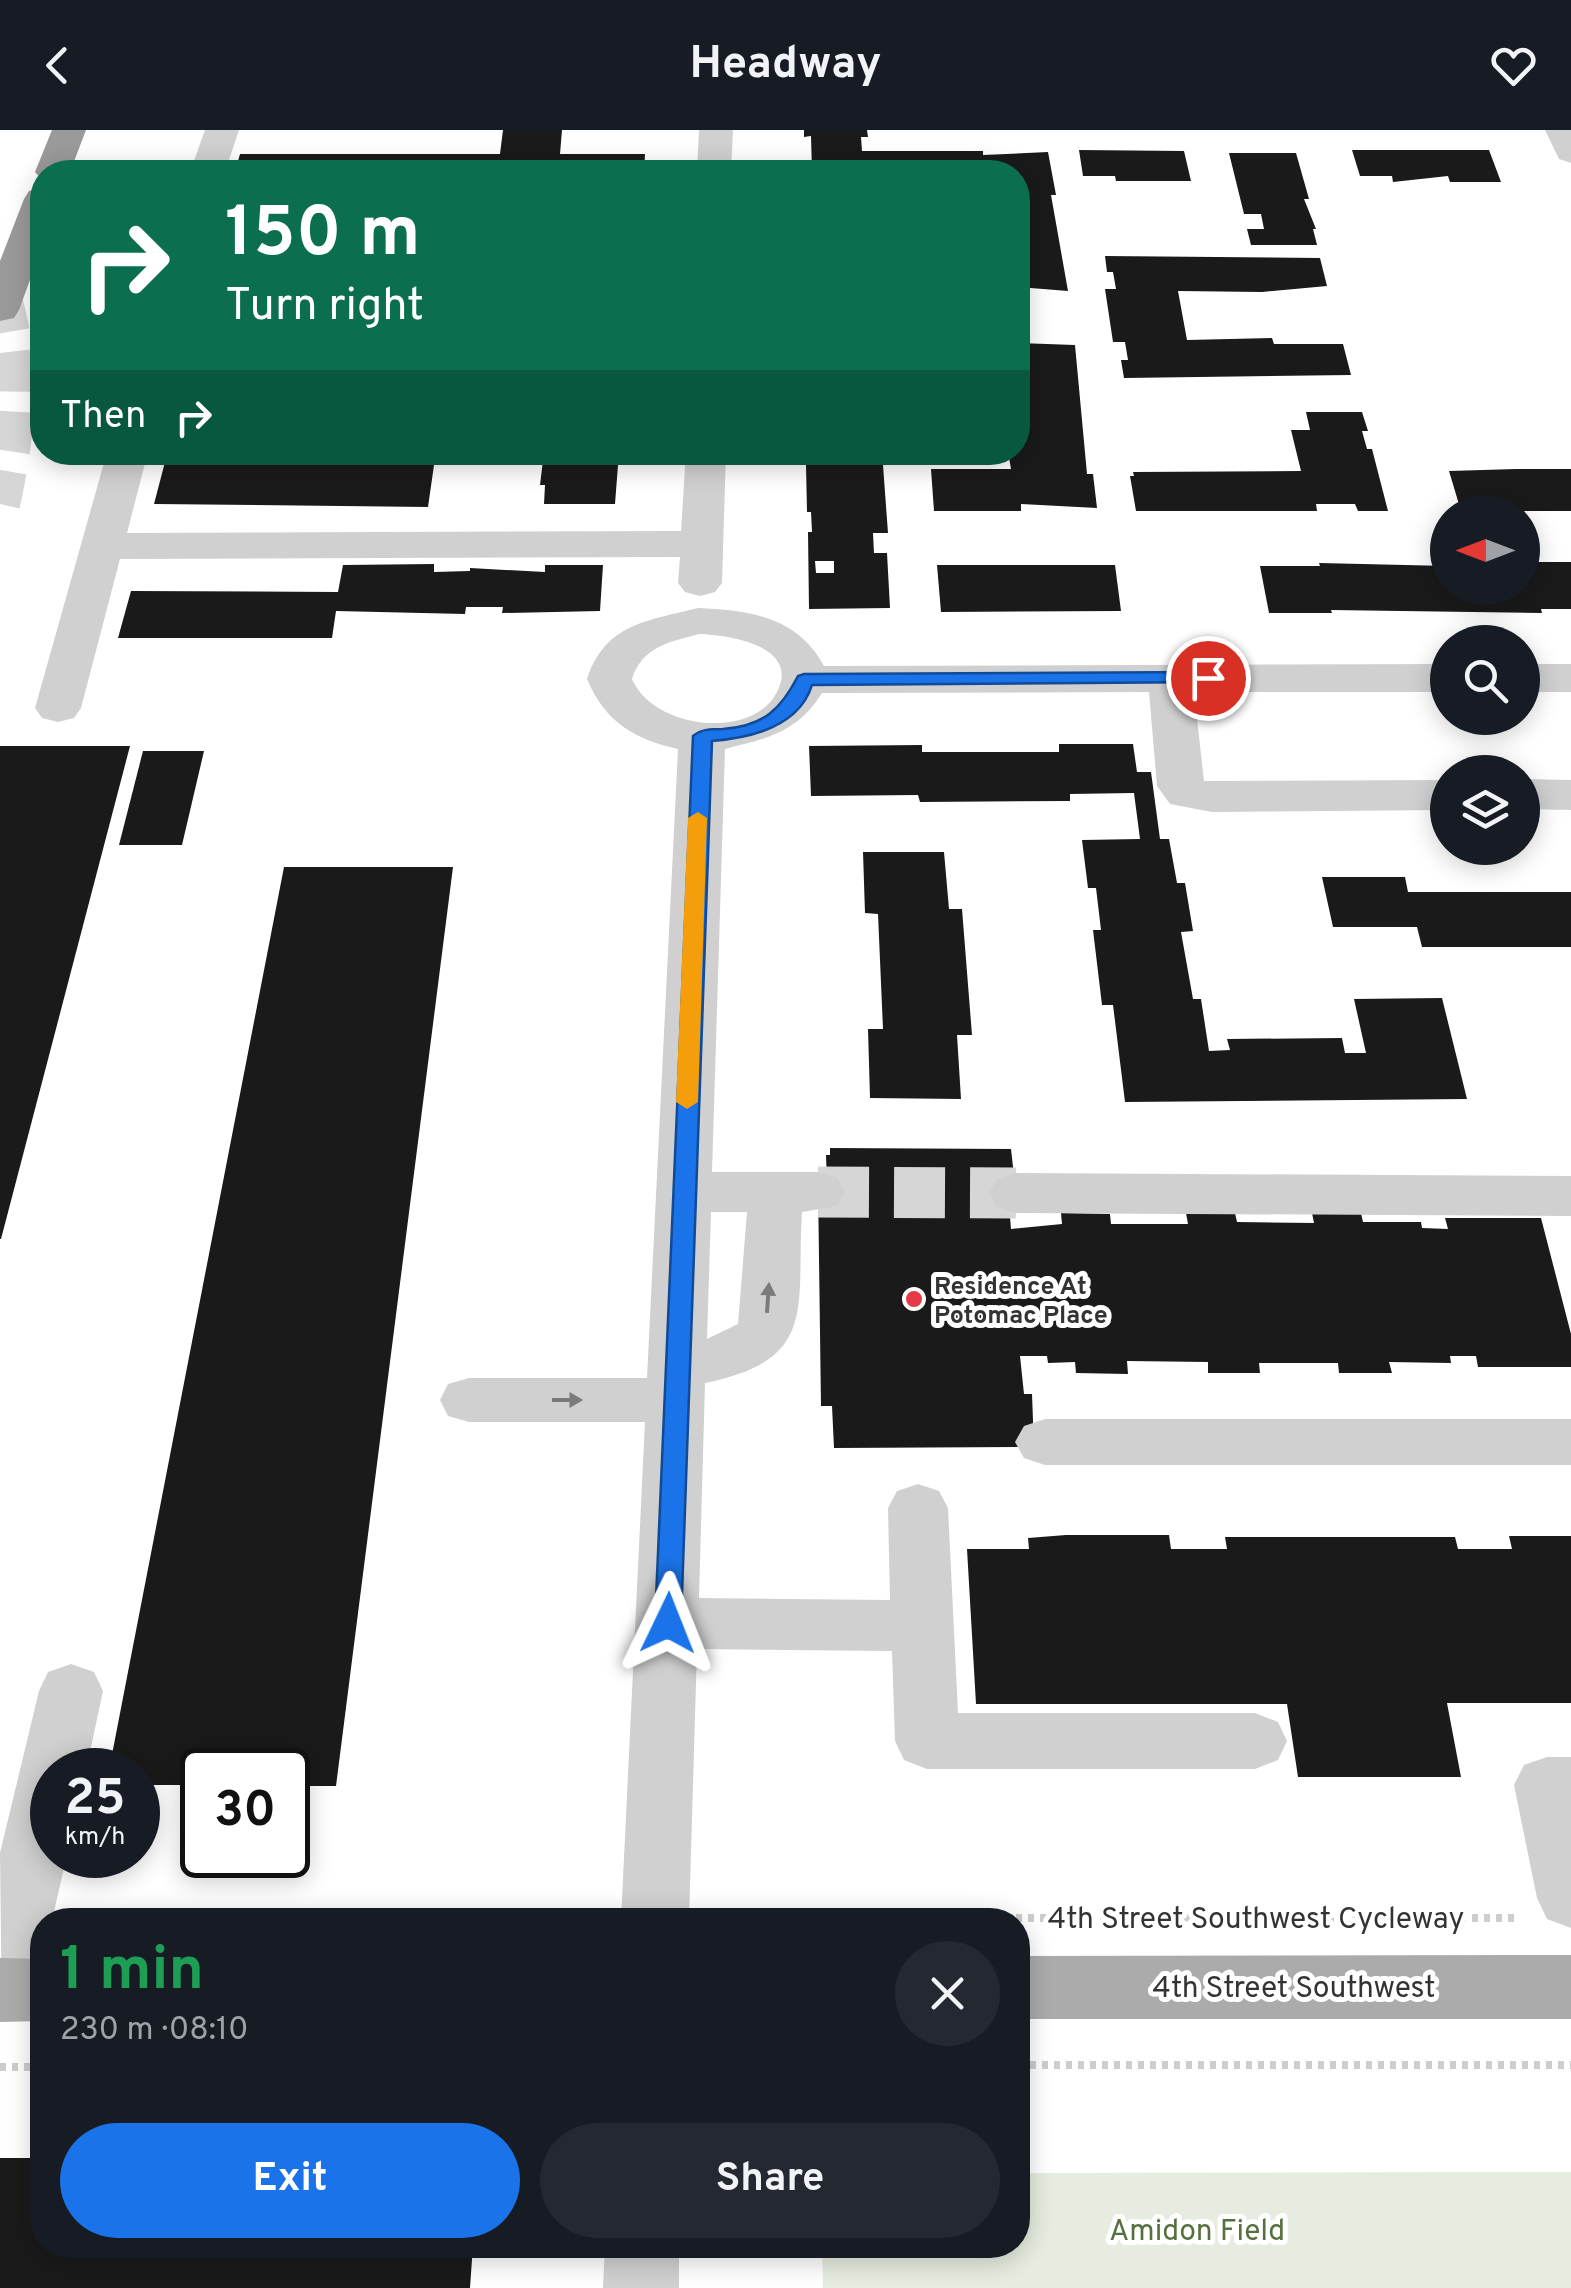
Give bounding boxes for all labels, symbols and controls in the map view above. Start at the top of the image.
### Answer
text: Headway [689,37,882,94]
icon: back [30,38,85,93]
icon: heart [1486,38,1541,93]
text: 150 m [225,192,420,281]
icon: right [60,200,190,330]
text: Turn right [225,279,424,336]
icon: right [166,390,221,445]
text: Then [60,393,146,442]
north arrow [1430,495,1540,605]
map controls [1430,495,1540,865]
button: search [1430,625,1540,735]
pin [1166,636,1251,721]
icon: arrive [1181,651,1236,706]
button: layers [1430,755,1540,865]
place label: Residence At Potomac Place [934,1272,1108,1333]
one-way arrow [761,1281,777,1313]
marker: Residence At Potomac Place [903,1288,925,1310]
one-way arrow [551,1392,583,1408]
position arrow [616,1571,720,1675]
speed limit sign: 30 [180,1748,310,1878]
text: 25 [64,1769,126,1832]
text: km/h [65,1822,125,1854]
street label: 4th Street Southwest Cycleway [1048,1902,1464,1939]
text: 1 min [60,1935,204,2011]
button: close [895,1941,1000,2046]
street label: 4th Street Southwest [1152,1971,1436,2008]
text: 230 m · 08:10 [60,2011,249,2051]
button: Exit [60,2123,520,2238]
button: Share [540,2123,1000,2238]
park label: Amidon Field [1109,2214,1285,2251]

